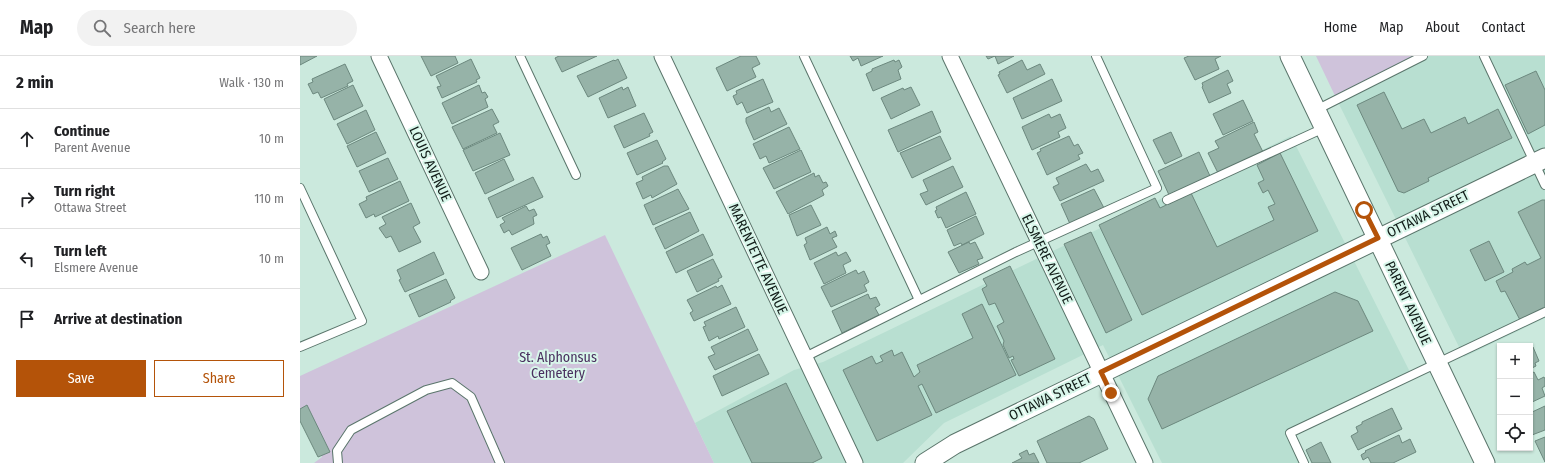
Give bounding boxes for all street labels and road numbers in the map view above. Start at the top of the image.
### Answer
street label: LOUIS AVENUE [405,124,455,205]
street label: OTTAWA STREET [1384,187,1472,241]
street label: MARENTETTE AVENUE [725,201,791,317]
street label: ELSMERE AVENUE [1018,211,1076,307]
street label: PARENT AVENUE [1381,258,1435,348]
street label: OTTAWA STREET [1006,370,1094,424]

